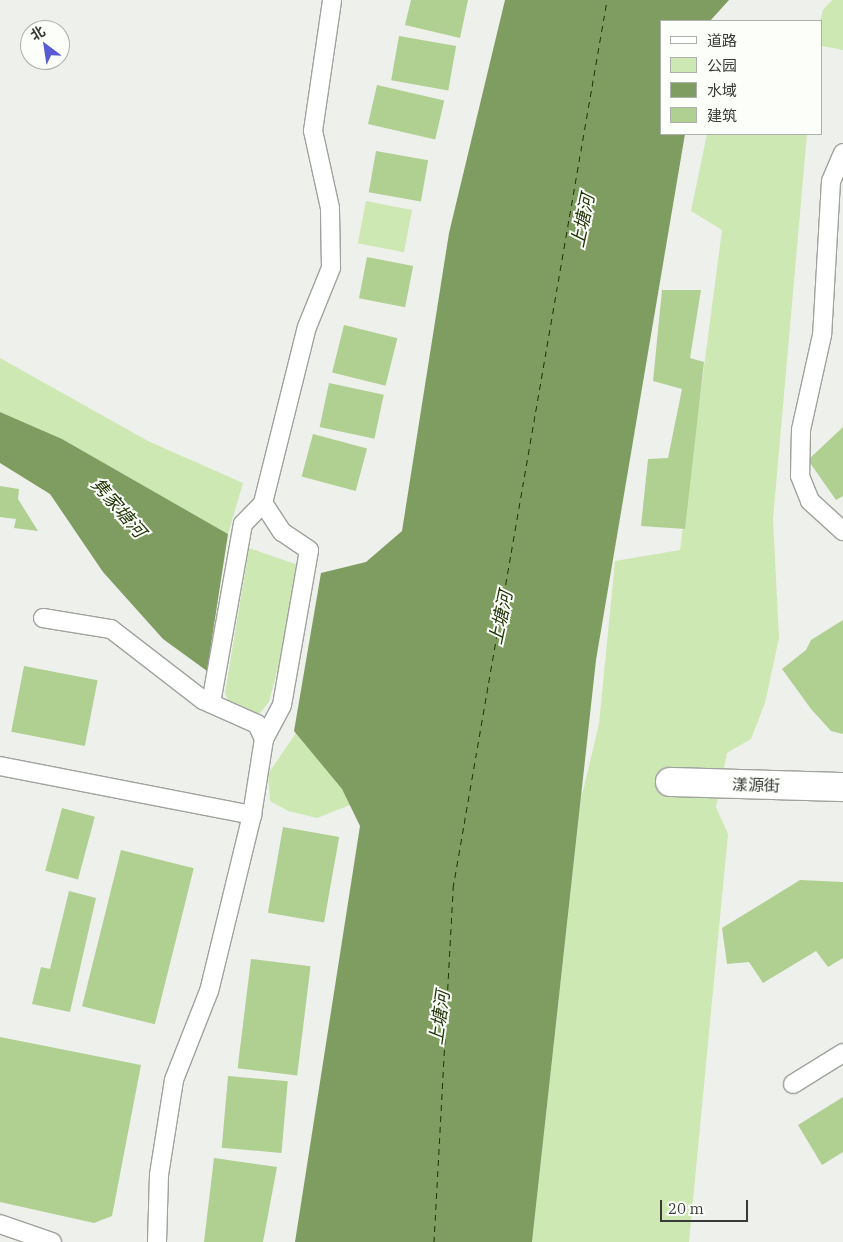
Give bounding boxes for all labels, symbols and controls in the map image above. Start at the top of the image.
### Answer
north arrow [20,20,70,70]
legend [660,20,823,135]
text: 北 [27,22,48,44]
text: 道路 [707,31,737,50]
text: 公园 [707,56,737,75]
text: 水域 [707,81,737,100]
text: 建筑 [707,106,737,125]
water label: 上塘河 [567,192,599,250]
water label: 隽家塘河 [86,474,150,542]
water label: 上塘河 [485,589,517,647]
street label: 漾源街 [732,775,780,795]
water label: 上塘河 [426,990,454,1046]
scale bar [663,1190,750,1222]
text: 20 m [668,1199,704,1218]

